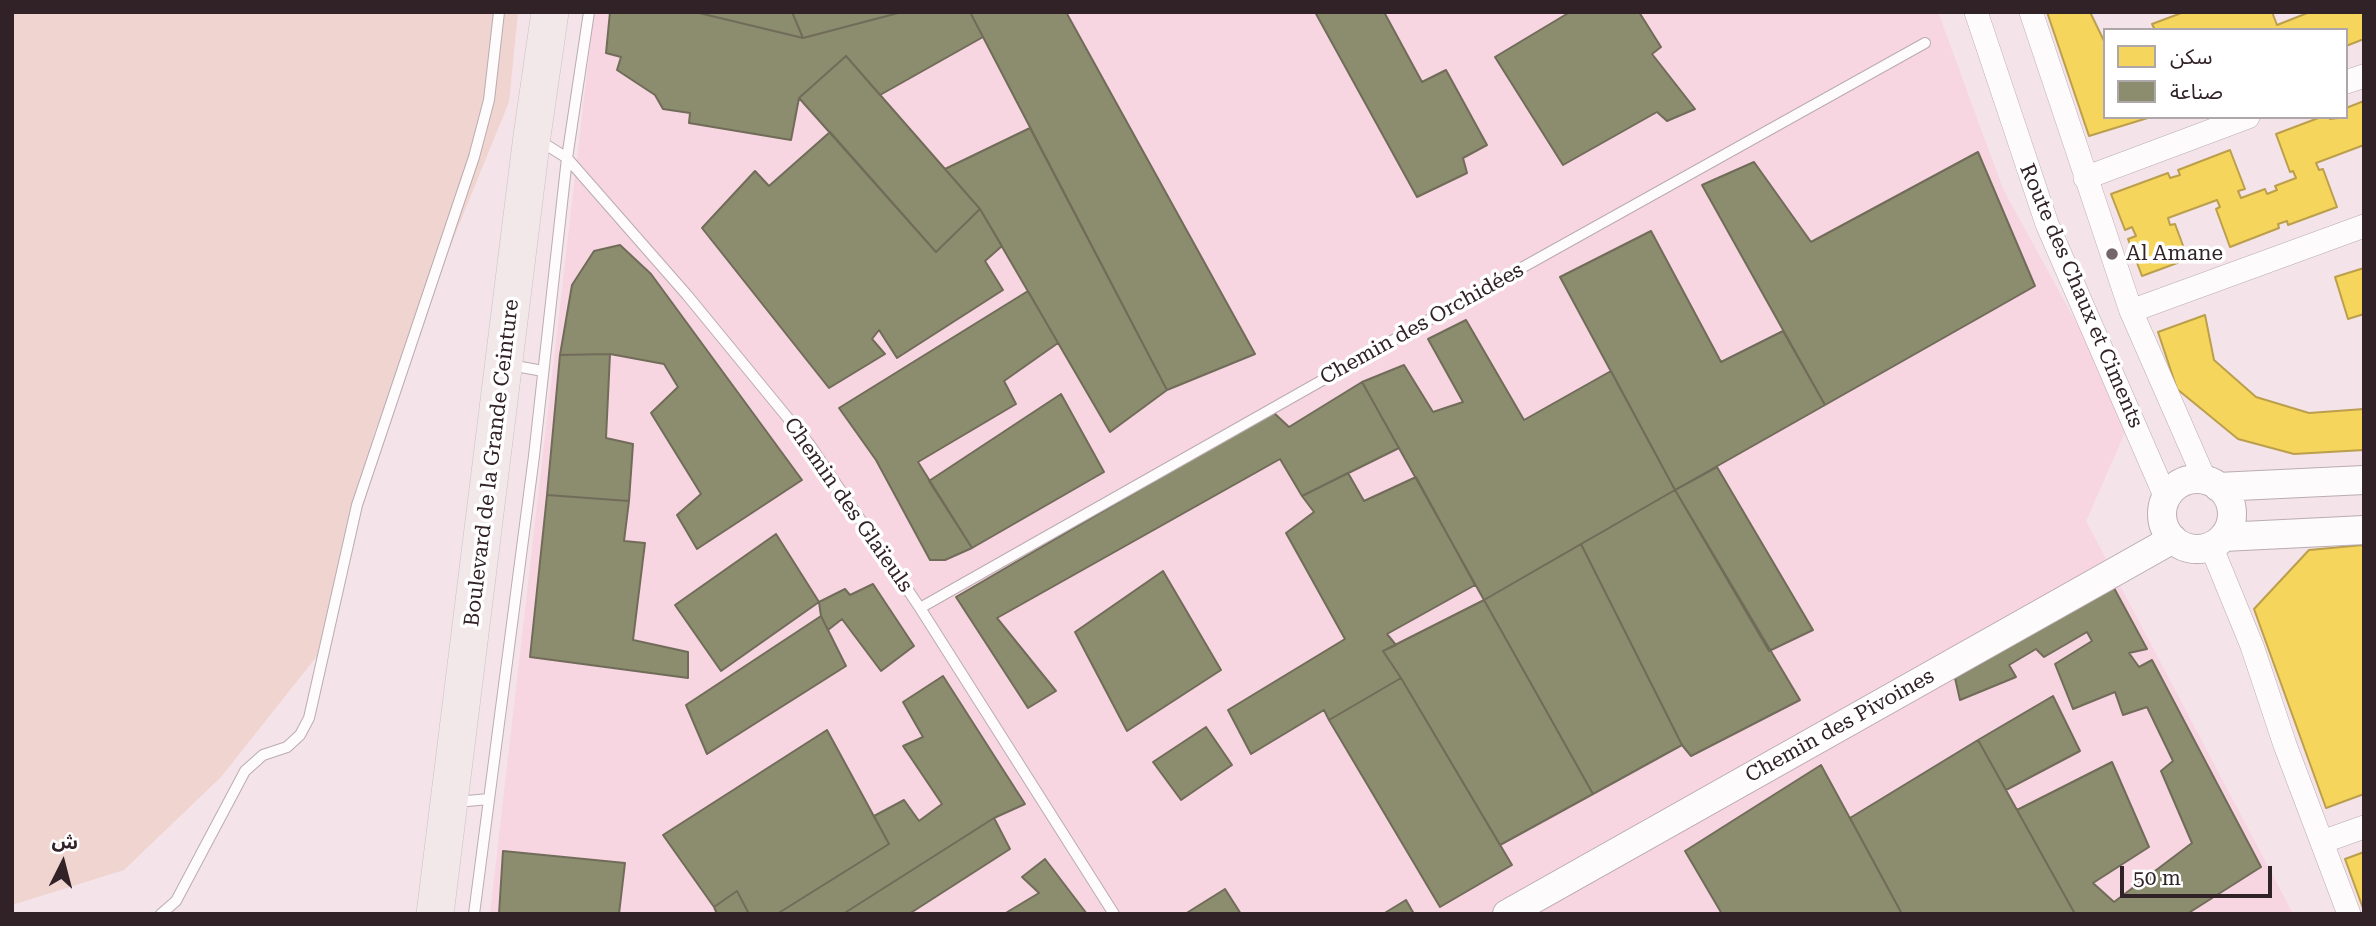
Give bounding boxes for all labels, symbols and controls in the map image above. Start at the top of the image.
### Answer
legend [2103,28,2348,119]
text: سكن [2170,45,2212,69]
text: صناعة [2170,80,2223,104]
street label: Route des Chaux et Ciments [2014,160,2148,432]
place label: Al Amane [2126,241,2223,267]
marker: Al Amane [2104,246,2120,262]
street label: Chemin des Orchidées [1316,258,1528,390]
street label: Boulevard de la Grande Ceinture [459,298,525,628]
street label: Chemin des Glaïeuls [778,413,918,597]
street label: Chemin des Pivoines [1741,664,1939,788]
north arrow [28,828,98,898]
text: ش [51,829,79,854]
scale bar [2124,852,2276,896]
text: 50 m [2133,866,2181,890]

